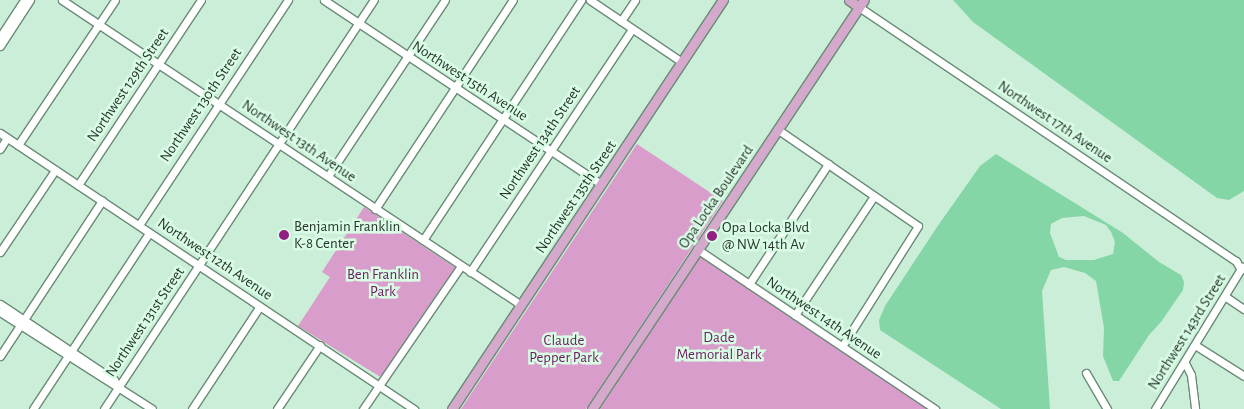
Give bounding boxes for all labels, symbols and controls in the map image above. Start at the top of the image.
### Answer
street label: Northwest 129th Street [83,25,173,145]
street label: Northwest 15th Avenue [409,37,531,125]
street label: Northwest 130th Street [156,45,246,165]
street label: Northwest 17th Avenue [994,77,1116,167]
street label: Northwest 134th Street [495,83,585,203]
street label: Northwest 13th Avenue [238,96,360,186]
street label: Northwest 135th Street [532,137,620,257]
street label: Opa Locka Boulevard [675,142,757,252]
street label: Northwest 12th Avenue [154,214,276,304]
place label: Benjamin Franklin K-8 Center [294,217,400,252]
place label: Opa Locka Blvd @ NW 14th Av [722,218,809,253]
marker: Benjamin Franklin K-8 Center [278,229,290,241]
marker: Opa Locka Blvd @ NW 14th Av [706,230,718,242]
street label: Northwest 131st Street [102,264,188,380]
park label: Ben Franklin Park [347,265,419,300]
street label: Northwest 143rd Street [1144,271,1230,393]
street label: Northwest 14th Avenue [763,273,885,363]
park label: Dade Memorial Park [676,328,762,363]
park label: Claude Pepper Park [529,331,599,366]

